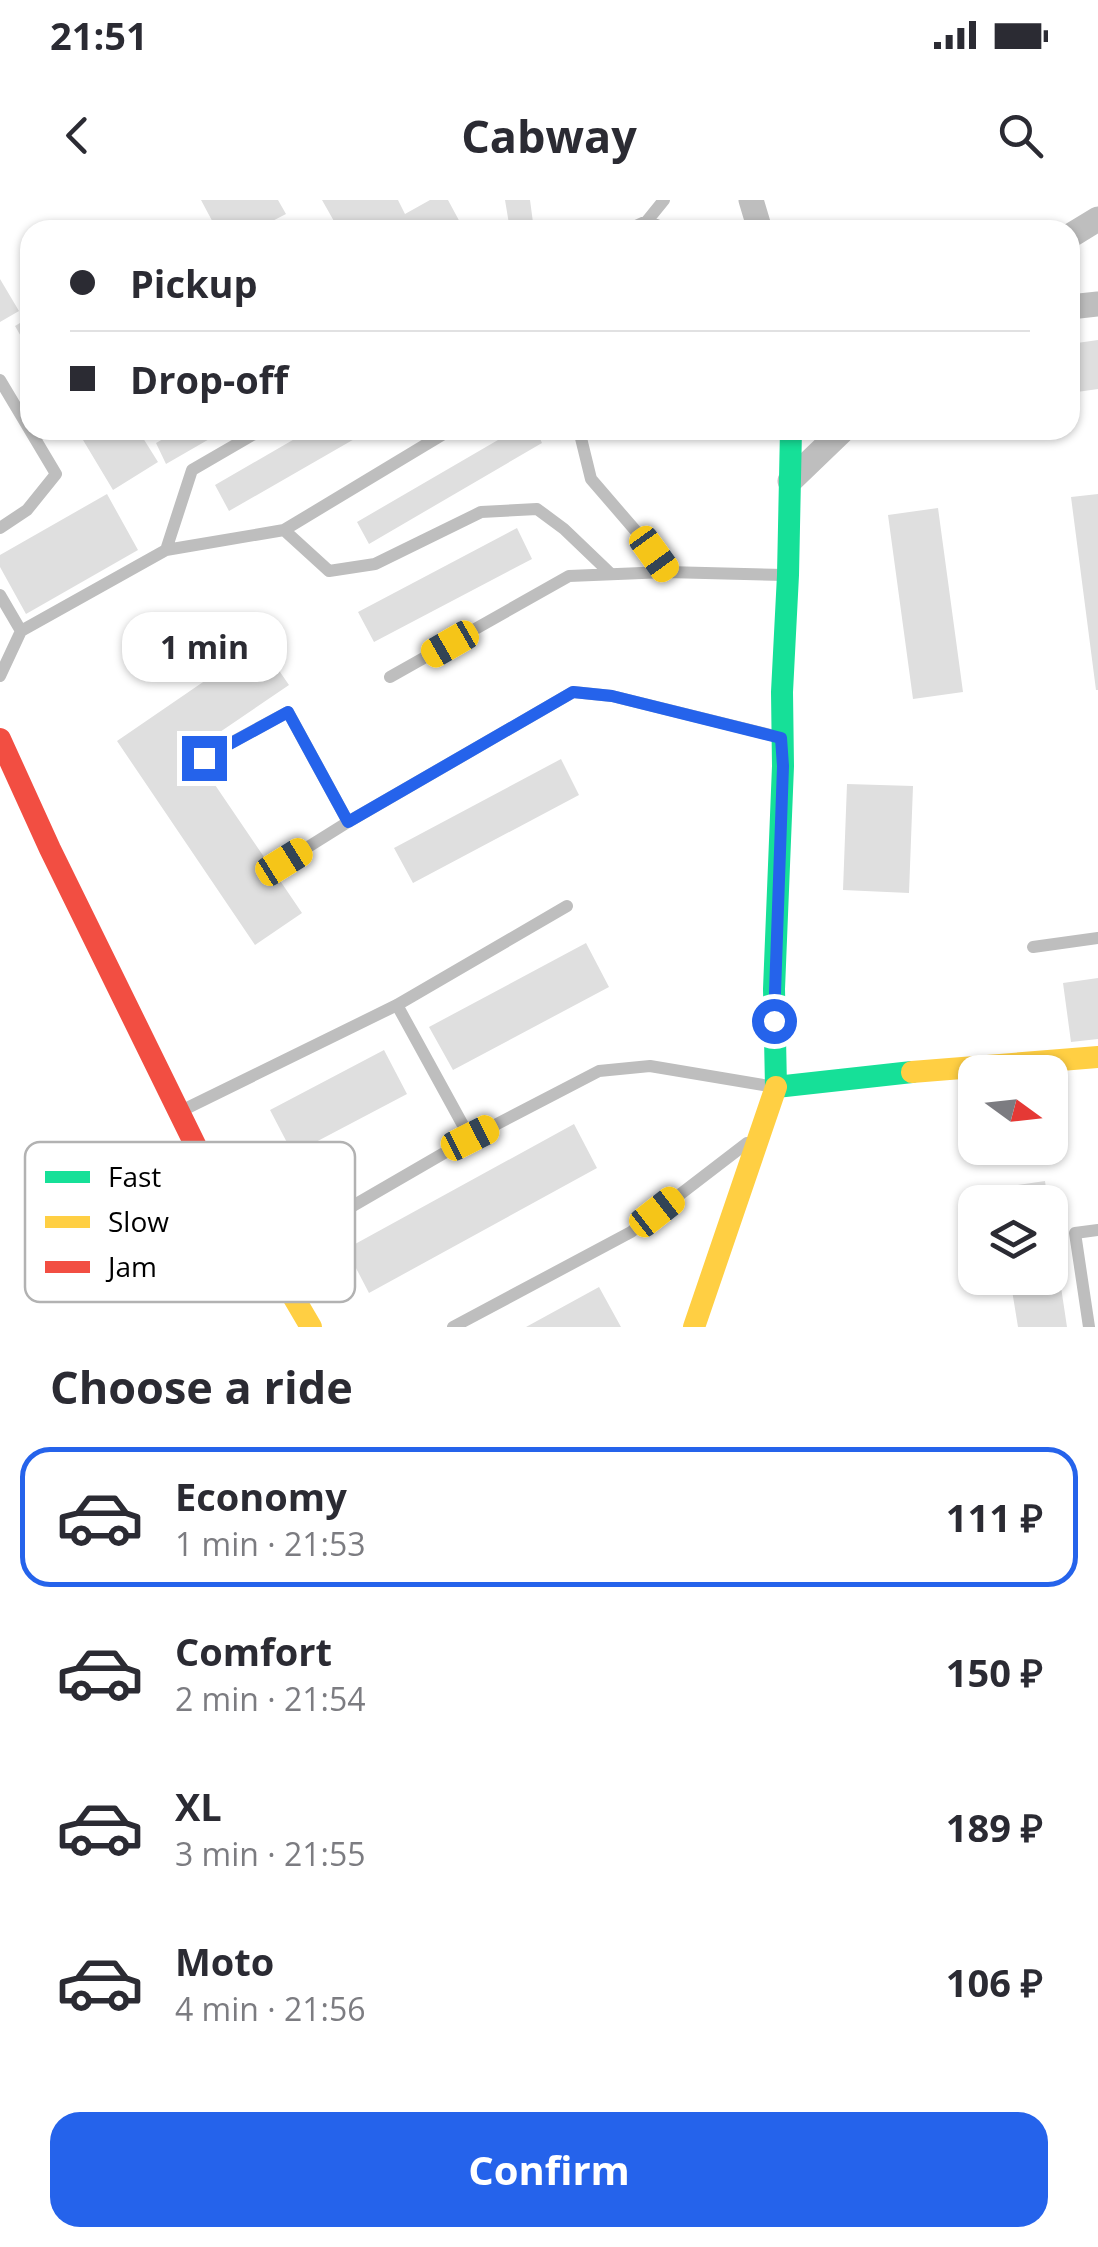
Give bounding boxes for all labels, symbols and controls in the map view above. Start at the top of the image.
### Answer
text: 21:51 [50,9,148,61]
text: Cabway [461,105,637,166]
icon: back [50,108,105,163]
icon: search [993,108,1048,163]
text: Pickup [130,257,258,309]
text: Drop-off [130,353,288,405]
car [624,521,684,587]
callout: 1 min [121,613,286,683]
car [417,616,483,672]
text: 1 min [160,625,249,668]
route end [182,736,227,781]
car [251,833,317,891]
route start [752,999,797,1044]
north arrow [958,1055,1068,1165]
map controls [958,1055,1068,1295]
car [436,1111,504,1165]
legend [25,1142,355,1302]
text: Fast [108,1157,161,1195]
car [624,1182,690,1242]
button: layers [958,1185,1068,1295]
text: Slow [108,1202,169,1240]
text: Jam [105,1247,157,1285]
text: Choose a ride [50,1356,353,1417]
text: Economy [175,1470,347,1522]
icon: car [55,1472,145,1562]
text: 111 ₽ [946,1491,1043,1543]
text: 1 min · 21:53 [175,1522,366,1565]
text: Comfort [175,1625,332,1677]
icon: car [55,1627,145,1717]
text: 150 ₽ [946,1646,1043,1698]
text: 2 min · 21:54 [175,1677,366,1720]
text: XL [175,1780,222,1832]
icon: car [55,1782,145,1872]
text: 189 ₽ [946,1801,1043,1853]
text: 3 min · 21:55 [175,1832,366,1875]
text: Moto [175,1935,274,1987]
icon: car [55,1937,145,2027]
text: 106 ₽ [946,1956,1043,2008]
text: 4 min · 21:56 [175,1987,366,2030]
button: Confirm [50,2112,1048,2227]

